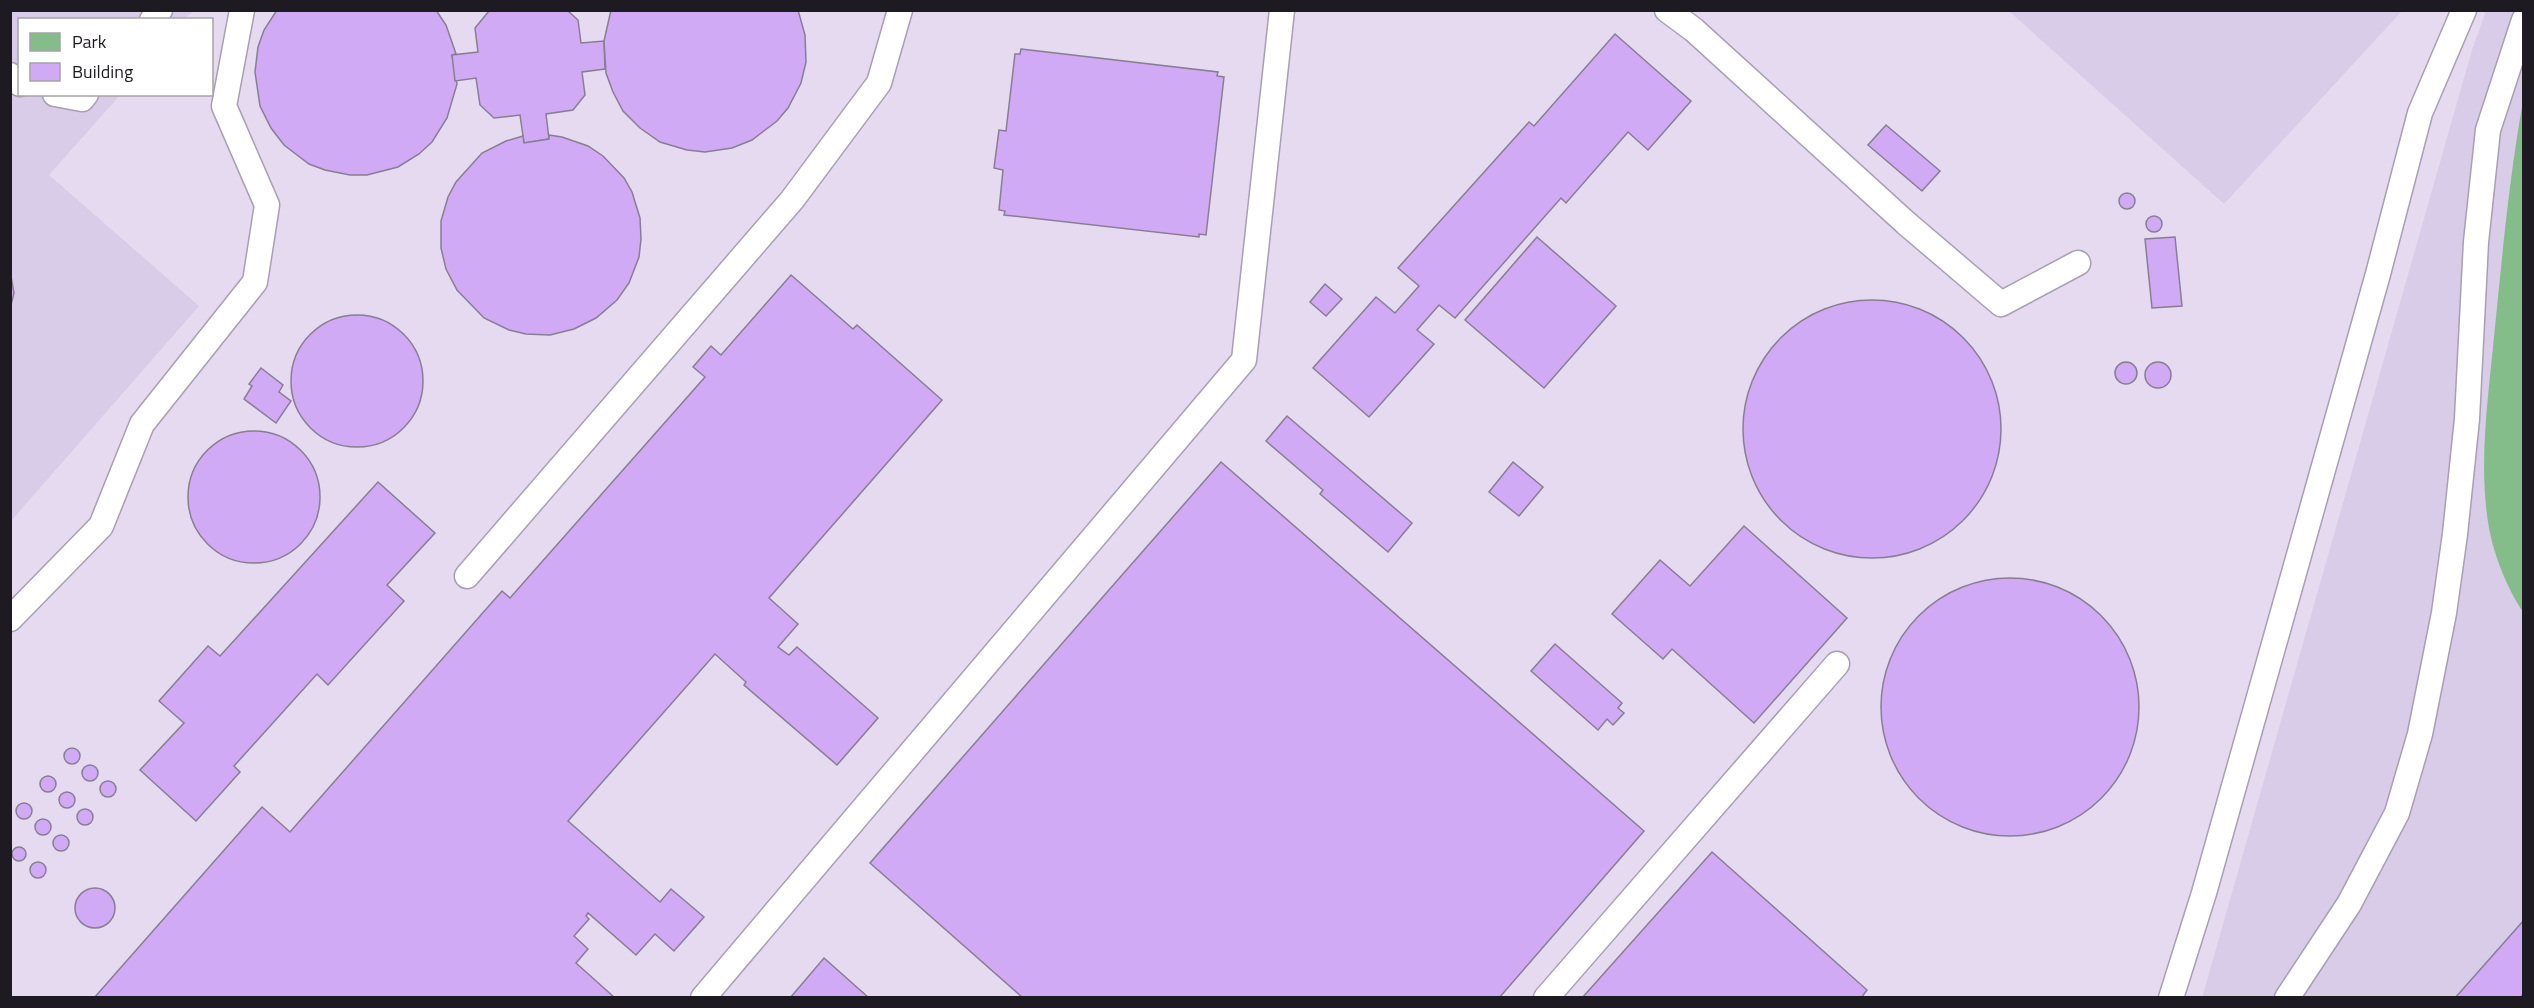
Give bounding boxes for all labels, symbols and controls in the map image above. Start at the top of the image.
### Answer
legend [18,18,213,96]
text: Park [72,28,107,55]
text: Building [72,58,133,85]

